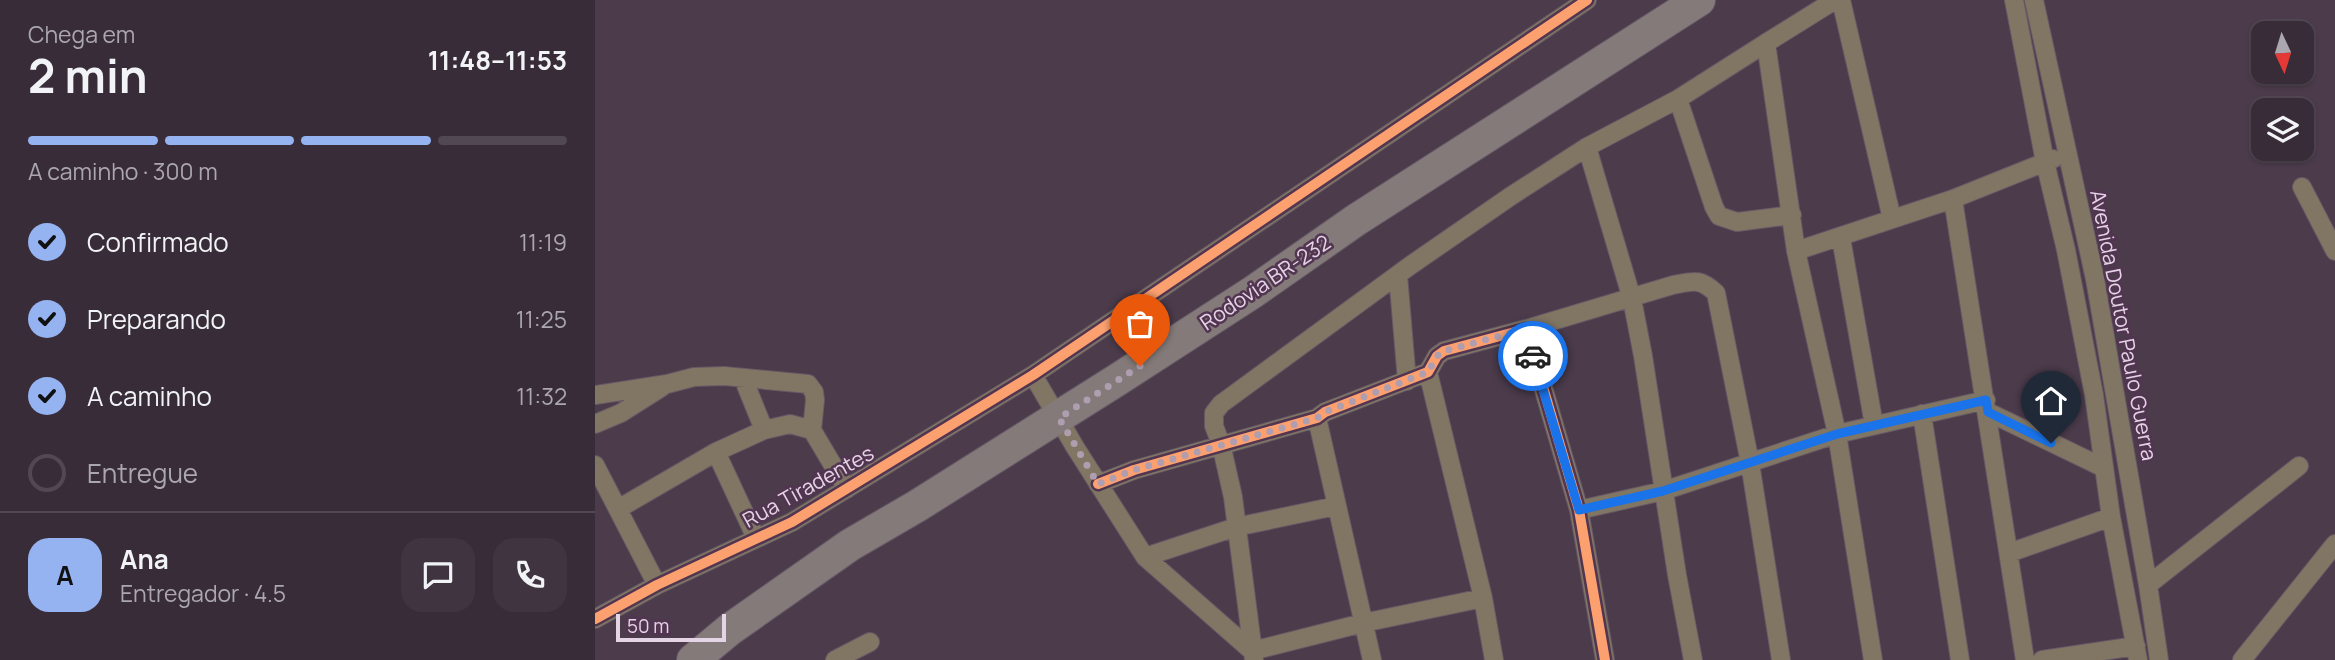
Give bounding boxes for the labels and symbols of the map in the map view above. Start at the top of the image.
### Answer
north arrow [2251,21,2313,84]
street label: Avenida Doutor Paulo Guerra [2084,187,2164,463]
street label: Rodovia BR-232 [1194,228,1336,336]
pin [1110,294,1170,366]
courier [1498,321,1568,391]
pin [2021,371,2081,443]
street label: Rua Tiradentes [737,438,879,534]
scale bar [616,611,726,643]

